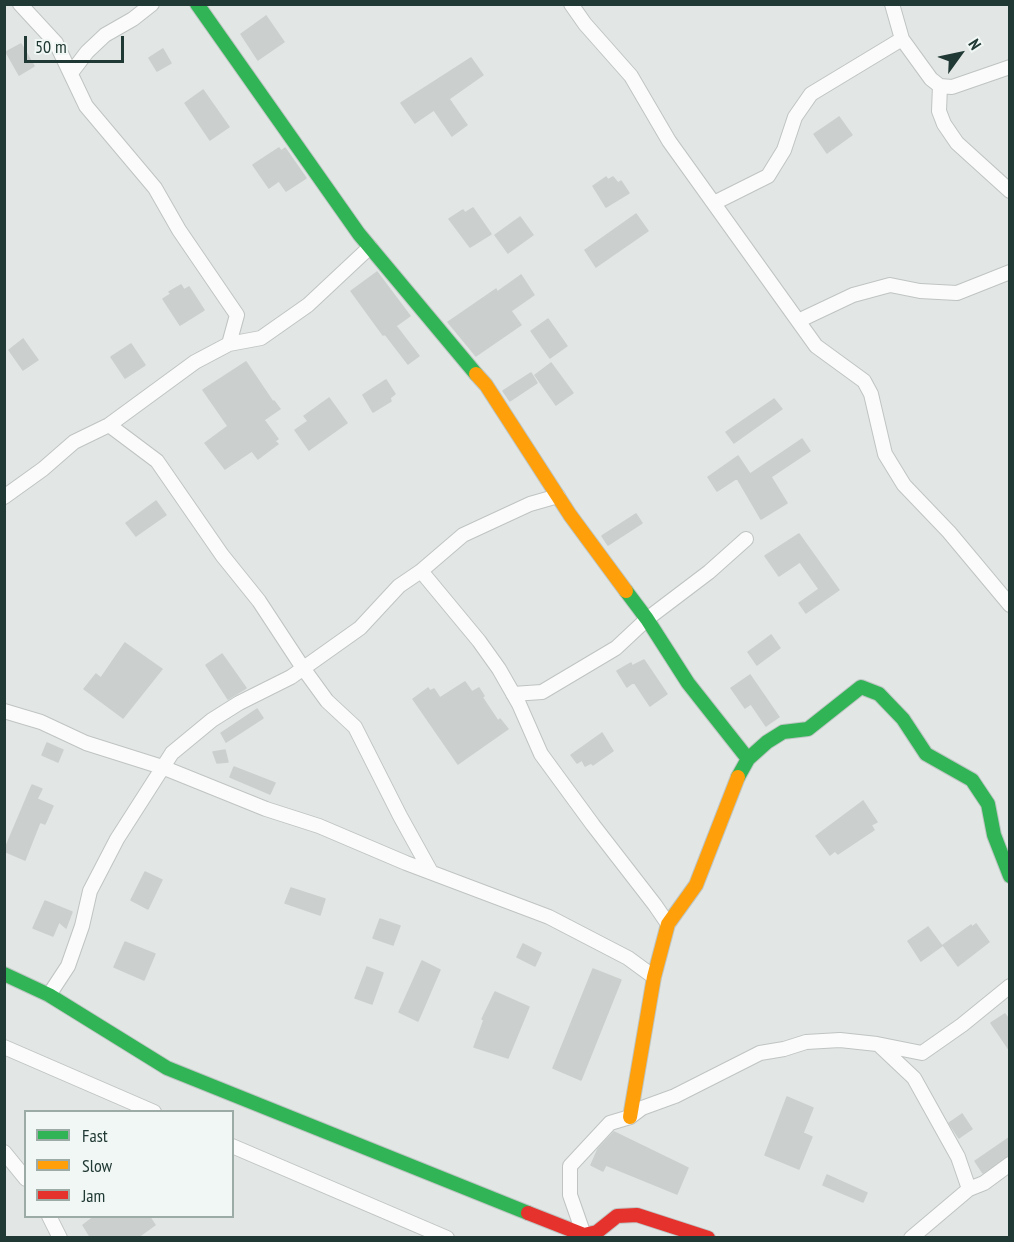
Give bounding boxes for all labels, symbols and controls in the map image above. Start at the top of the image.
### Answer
scale bar [27,24,128,62]
north arrow [930,24,990,84]
text: 50 m [35,35,67,58]
text: N [964,35,986,53]
legend [24,1110,234,1218]
text: Fast [82,1124,108,1147]
text: Slow [82,1154,112,1177]
text: Jam [82,1184,105,1207]

